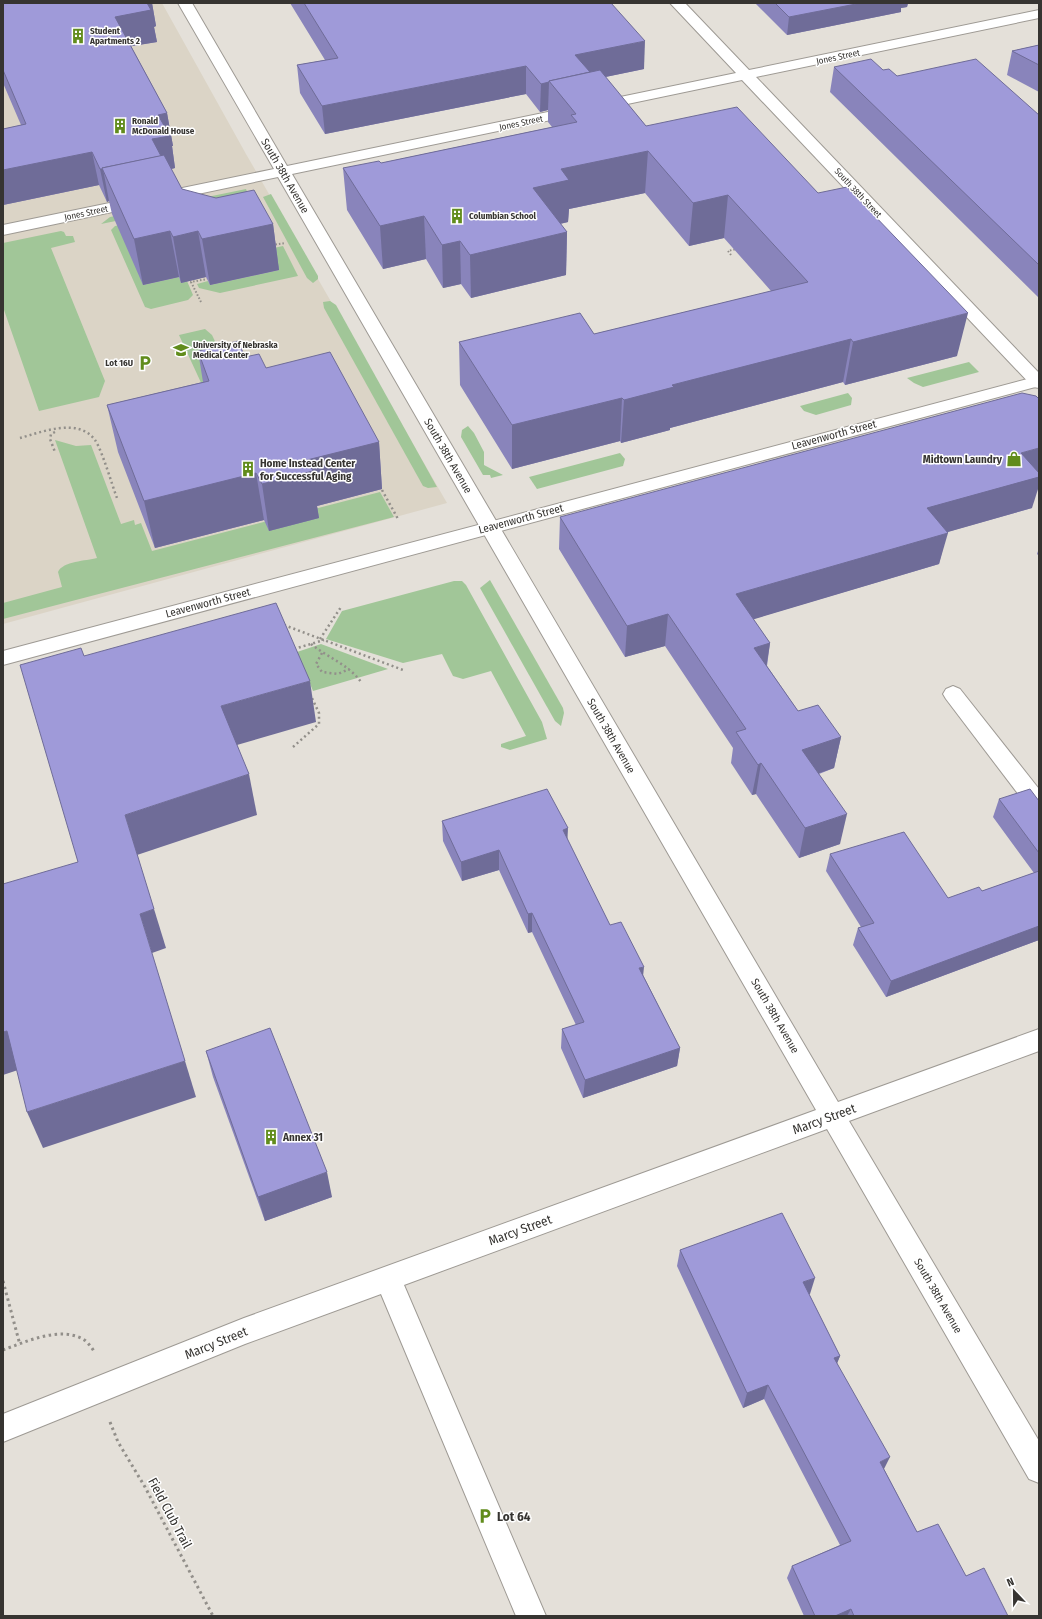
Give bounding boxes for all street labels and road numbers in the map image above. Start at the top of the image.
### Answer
street label: Jones Street [815,47,861,67]
street label: Jones Street [498,113,544,133]
street label: South 38th Avenue [258,136,312,216]
street label: South 38th Street [832,166,884,220]
street label: Jones Street [63,203,109,223]
street label: South 38th Avenue [421,416,475,496]
street label: Leavenworth Street [790,417,878,453]
street label: Leavenworth Street [477,501,565,537]
street label: Leavenworth Street [164,585,252,621]
street label: South 38th Avenue [584,696,638,776]
street label: South 38th Avenue [748,976,802,1056]
street label: Marcy Street [790,1100,858,1137]
street label: Marcy Street [486,1211,554,1248]
street label: South 38th Avenue [911,1256,965,1336]
street label: Marcy Street [183,1323,250,1362]
street label: Field Club Trail [145,1475,195,1551]

